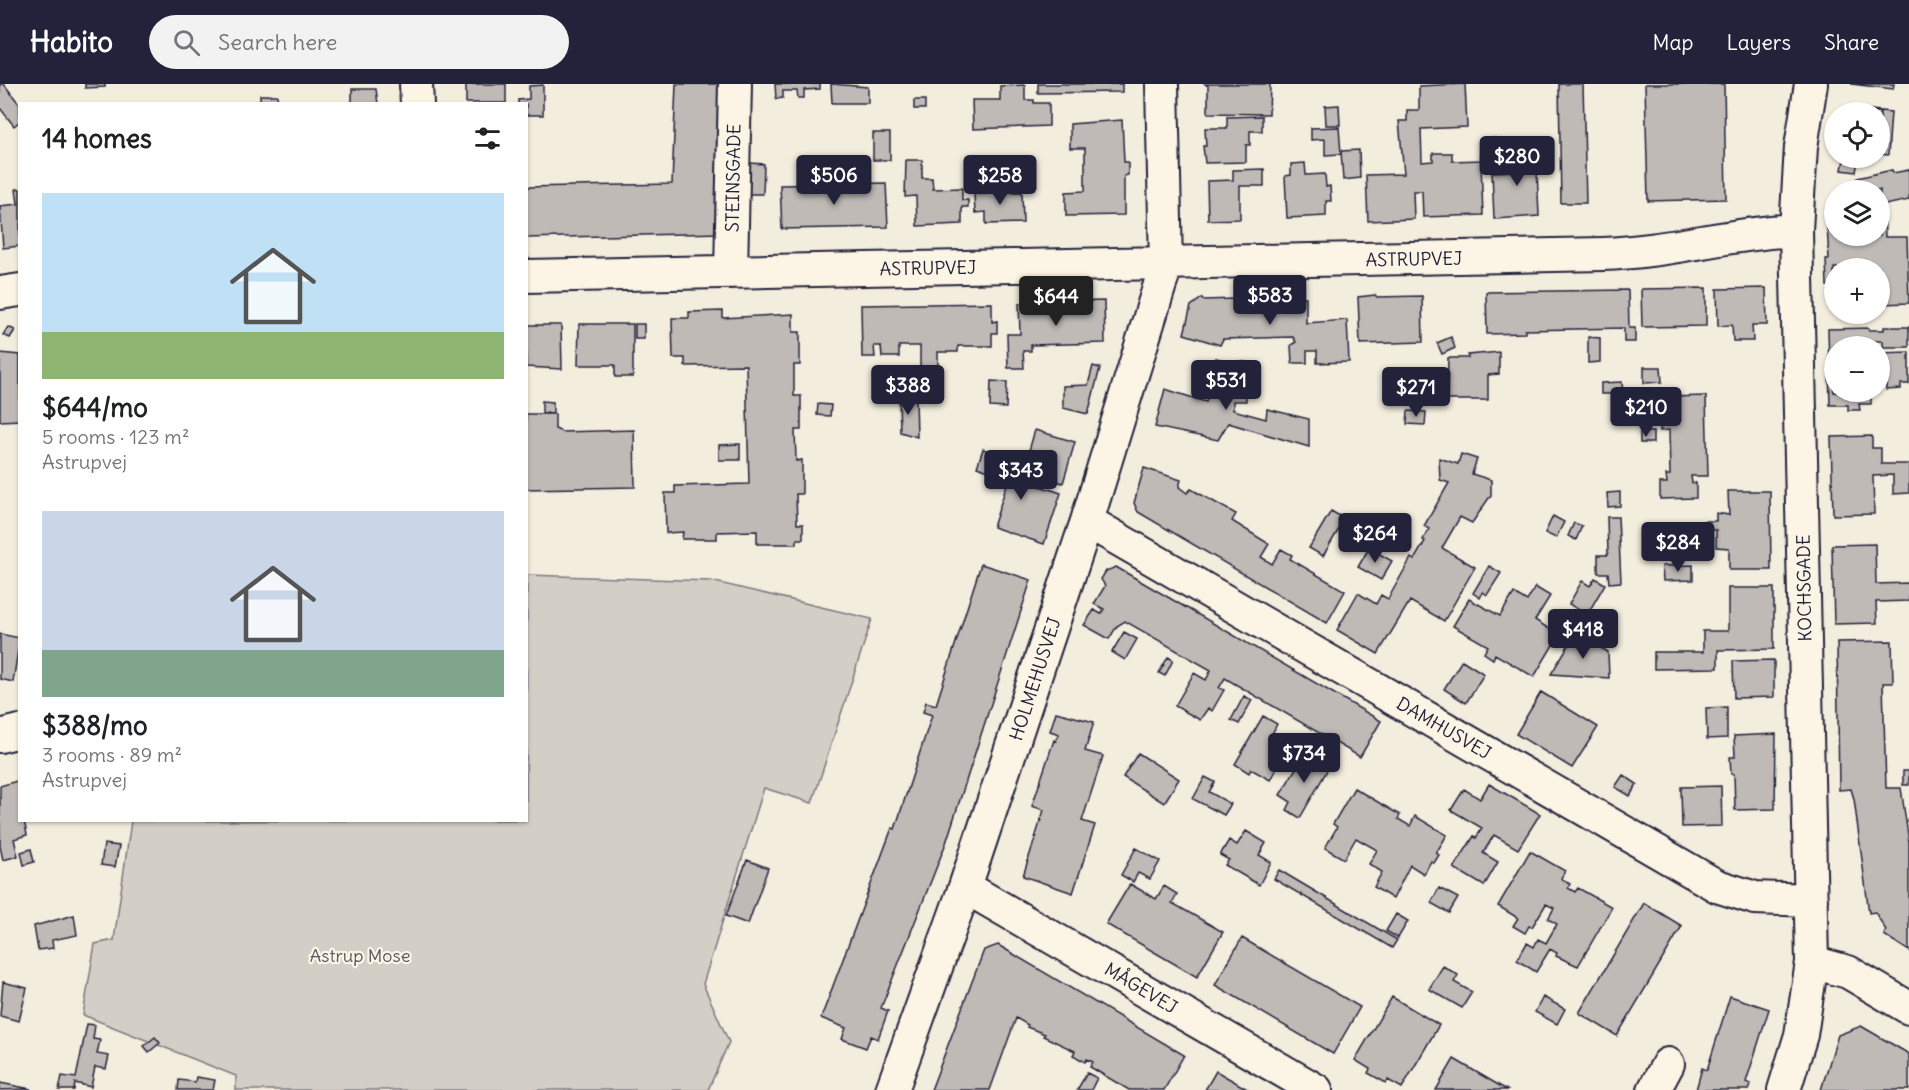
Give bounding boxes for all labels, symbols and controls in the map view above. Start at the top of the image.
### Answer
search box [149,15,569,69]
text: Habito [30,24,113,60]
icon: search [170,26,203,59]
text: Search here [218,28,337,56]
text: Map [1653,29,1693,56]
text: Layers [1726,29,1791,56]
text: Share [1824,29,1879,56]
map controls [1824,102,1890,402]
button: locate [1824,102,1890,168]
text: 14 homes [42,122,152,155]
icon: filters [471,122,504,155]
street label: STEINSGADE [721,124,745,232]
pin: $280 [1481,136,1553,187]
text: $280 [1494,143,1540,168]
pin: $506 [798,155,870,206]
pin: $258 [964,155,1036,206]
text: $506 [810,162,858,187]
text: $258 [977,162,1023,187]
button: layers [1824,180,1890,246]
icon: home [219,232,327,340]
street label: ASTRUPVEJ [1365,247,1463,271]
street label: ASTRUPVEJ [879,256,977,280]
button: + [1824,258,1890,324]
pin: $583 [1234,275,1306,326]
pin: $644 [1020,276,1092,327]
text: $583 [1247,282,1293,307]
text: $644 [1033,283,1079,308]
button: − [1824,336,1890,402]
pin: $531 [1190,360,1262,411]
pin: $388 [872,365,944,416]
text: $531 [1205,367,1247,392]
pin: $271 [1380,367,1452,418]
text: $388 [885,372,931,397]
text: $271 [1396,374,1436,399]
pin: $210 [1610,387,1682,438]
text: $644/mo [42,391,148,424]
text: $210 [1624,394,1668,419]
text: 5 rooms · 123 m² [42,424,189,449]
text: Astrupvej [42,449,127,474]
pin: $343 [985,450,1057,501]
text: $343 [998,457,1044,482]
pin: $264 [1339,513,1411,564]
text: $264 [1352,520,1398,545]
pin: $284 [1642,522,1714,573]
text: $284 [1655,529,1701,554]
street label: KOCHSGADE [1792,534,1816,642]
icon: home [219,550,327,658]
pin: $418 [1547,609,1619,660]
street label: HOLMEHUSVEJ [1004,614,1066,744]
text: $418 [1562,616,1604,641]
street label: DAMHUSVEJ [1393,692,1495,764]
text: $388/mo [42,709,148,742]
pin: $734 [1268,733,1340,784]
text: $734 [1282,740,1326,765]
text: 3 rooms · 89 m² [42,742,182,767]
text: Astrupvej [42,767,127,792]
park label: Astrup Mose [310,944,410,967]
street label: MÅGEVEJ [1100,957,1182,1019]

